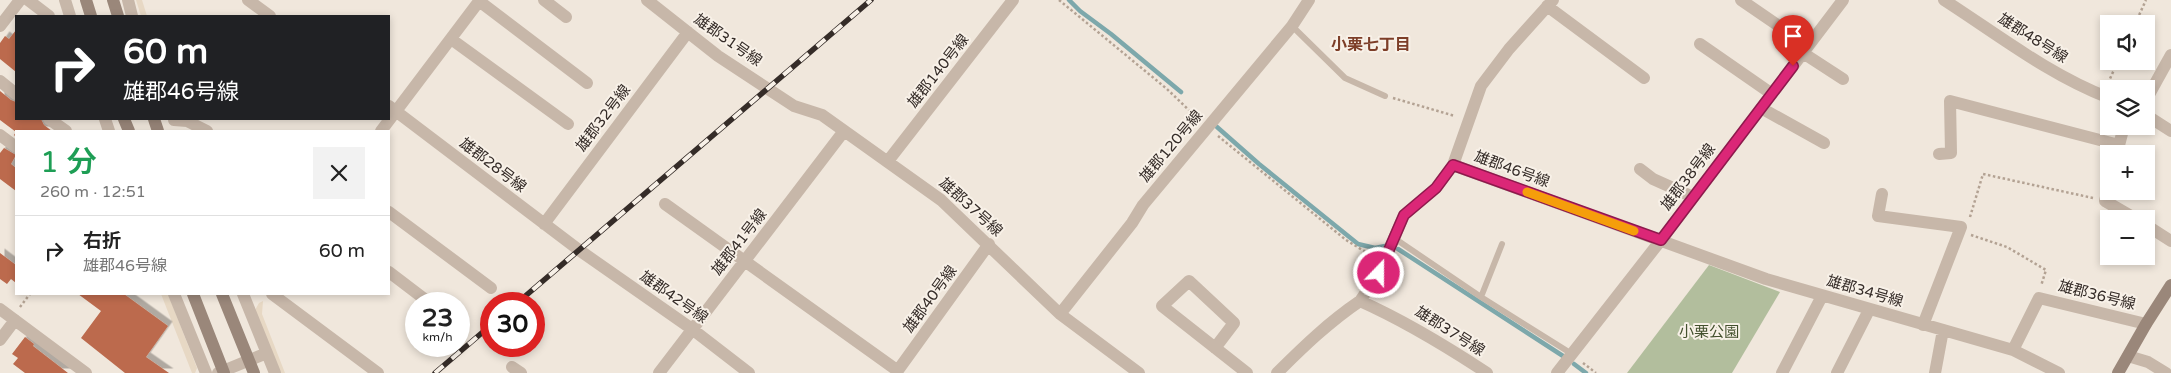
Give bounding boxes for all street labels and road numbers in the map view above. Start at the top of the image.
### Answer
street label: 雄郡48号線 [1995,9,2071,67]
street label: 雄郡31号線 [691,10,765,70]
street label: 雄郡140号線 [904,31,972,111]
street label: 雄郡32号線 [572,81,634,155]
street label: 雄郡120号線 [1136,106,1206,186]
street label: 雄郡28号線 [456,134,530,196]
street label: 雄郡38号線 [1657,140,1719,214]
street label: 雄郡46号線 [1472,147,1552,191]
street label: 雄郡37号線 [936,174,1006,240]
street label: 雄郡41号線 [708,205,770,279]
street label: 雄郡40号線 [900,262,960,336]
street label: 雄郡42号線 [637,267,711,327]
street label: 雄郡34号線 [1825,271,1905,311]
street label: 雄郡36号線 [2057,277,2137,313]
street label: 雄郡37号線 [1412,302,1488,360]

